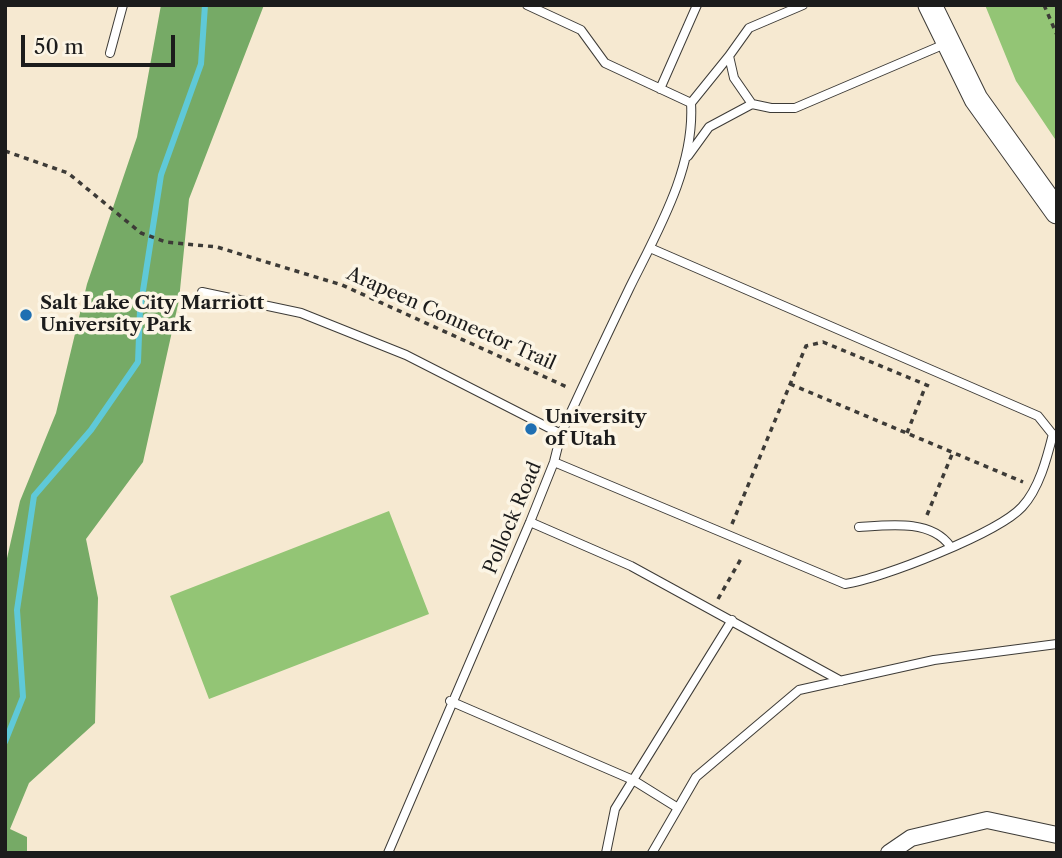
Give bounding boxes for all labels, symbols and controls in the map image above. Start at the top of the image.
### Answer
scale bar [24,21,178,65]
text: 50 m [34,34,84,59]
street label: Arapeen Connector Trail [343,263,559,375]
place label: Salt Lake City Marriott University Park [40,293,264,337]
marker: Salt Lake City Marriott University Park [18,307,34,323]
place label: University of Utah [545,407,646,451]
marker: University of Utah [523,421,539,437]
street label: Pollock Road [479,458,547,578]

